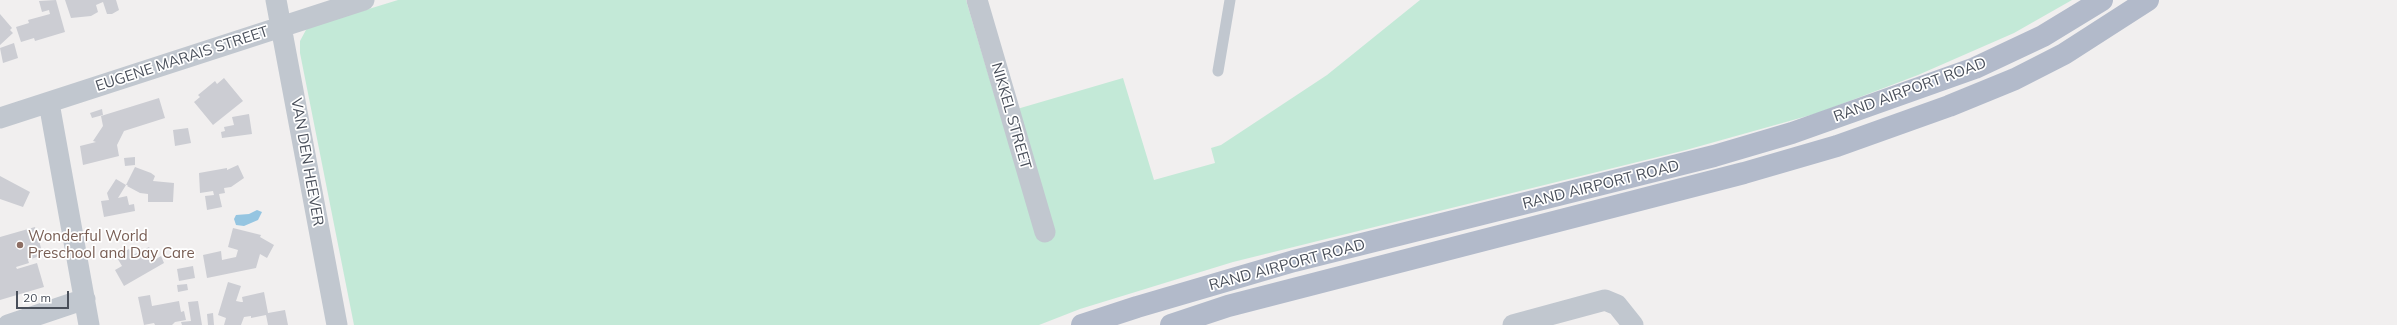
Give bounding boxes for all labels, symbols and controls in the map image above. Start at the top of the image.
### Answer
street label: EUGENE MARAIS STREET [93,23,271,95]
street label: RAND AIRPORT ROAD [1831,54,1989,126]
street label: NIKKEL STREET [987,61,1035,171]
street label: VAN DEN HEEVER [287,97,327,227]
street label: RAND AIRPORT ROAD [1521,157,1681,213]
place label: Wonderful World Preschool and Day Care [28,227,195,262]
street label: RAND AIRPORT ROAD [1207,235,1367,295]
marker: Wonderful World Preschool and Day Care [15,240,25,250]
scale bar [18,283,71,309]
text: 20 m [23,290,51,305]

